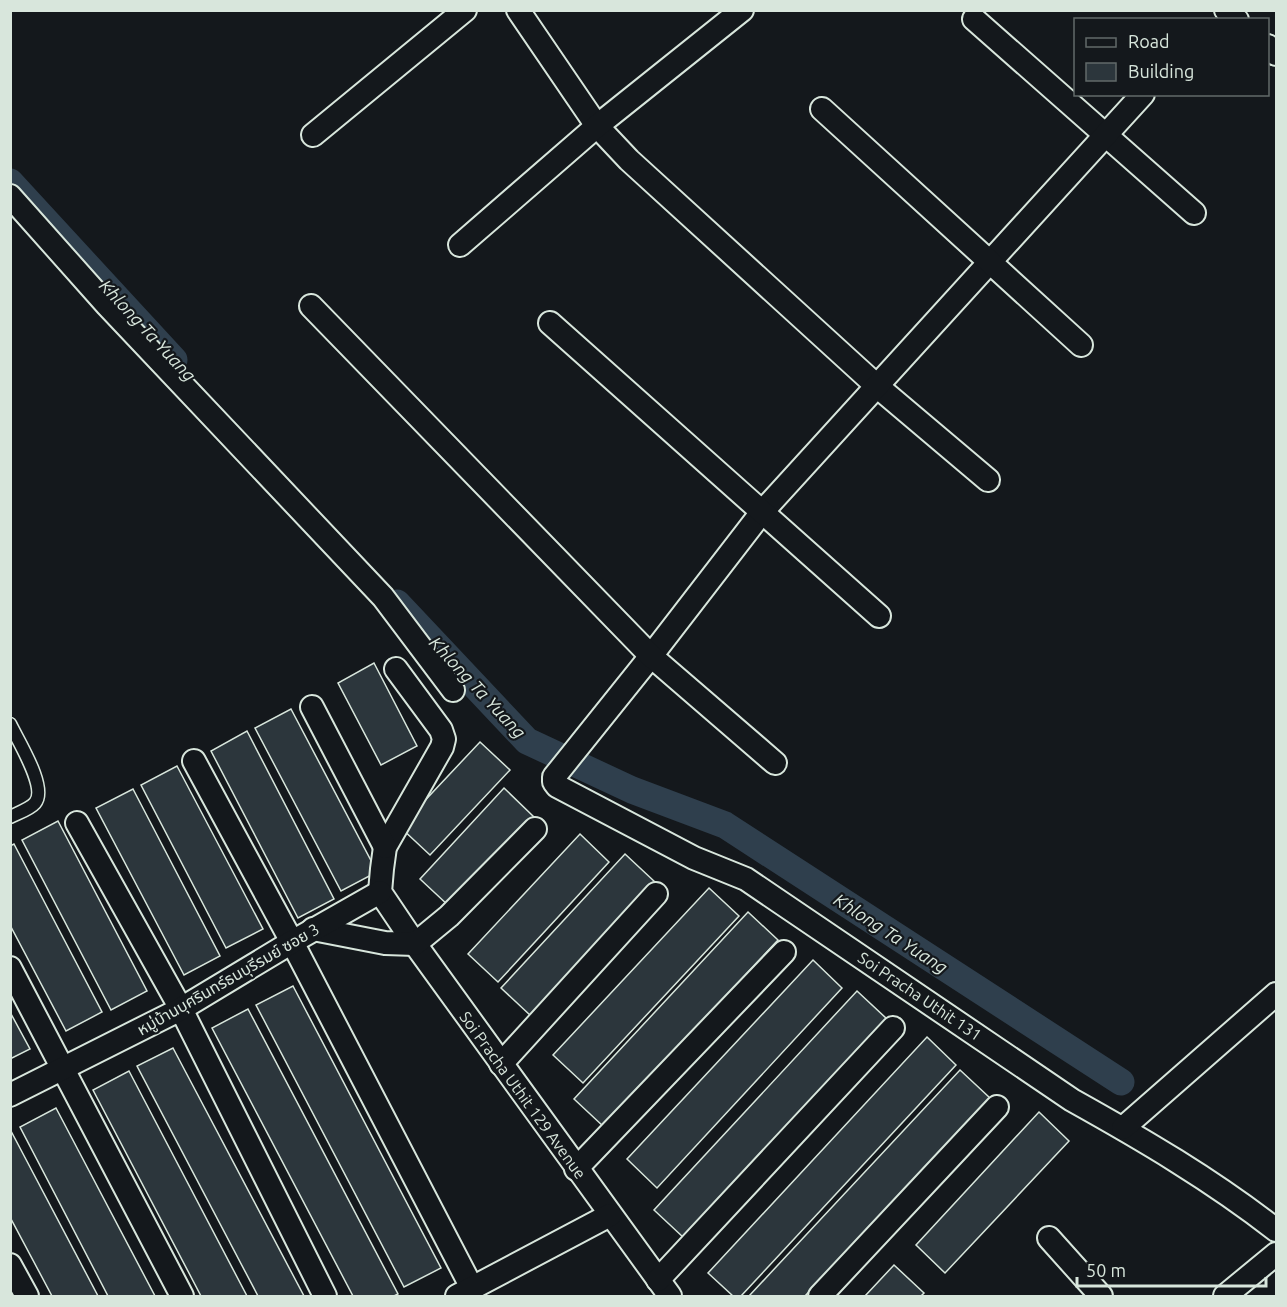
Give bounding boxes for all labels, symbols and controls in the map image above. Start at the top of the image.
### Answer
legend [1074,18,1269,96]
text: Road [1128,31,1170,51]
text: Building [1128,61,1194,81]
water label: Khlong Ta Yuang [96,275,200,385]
water label: Khlong Ta Yuang [426,632,530,742]
water label: Khlong Ta Yuang [831,889,952,977]
street label: หมู่บ้านบุศรินทร์ธนบุรีรมย์ ซอย 3 [134,919,323,1039]
street label: Soi Pracha Uthit 131 [855,948,985,1044]
street label: Soi Pracha Uthit 129 Avenue [456,1008,590,1182]
scale bar [1077,1250,1266,1288]
text: 50 m [1086,1260,1126,1280]

